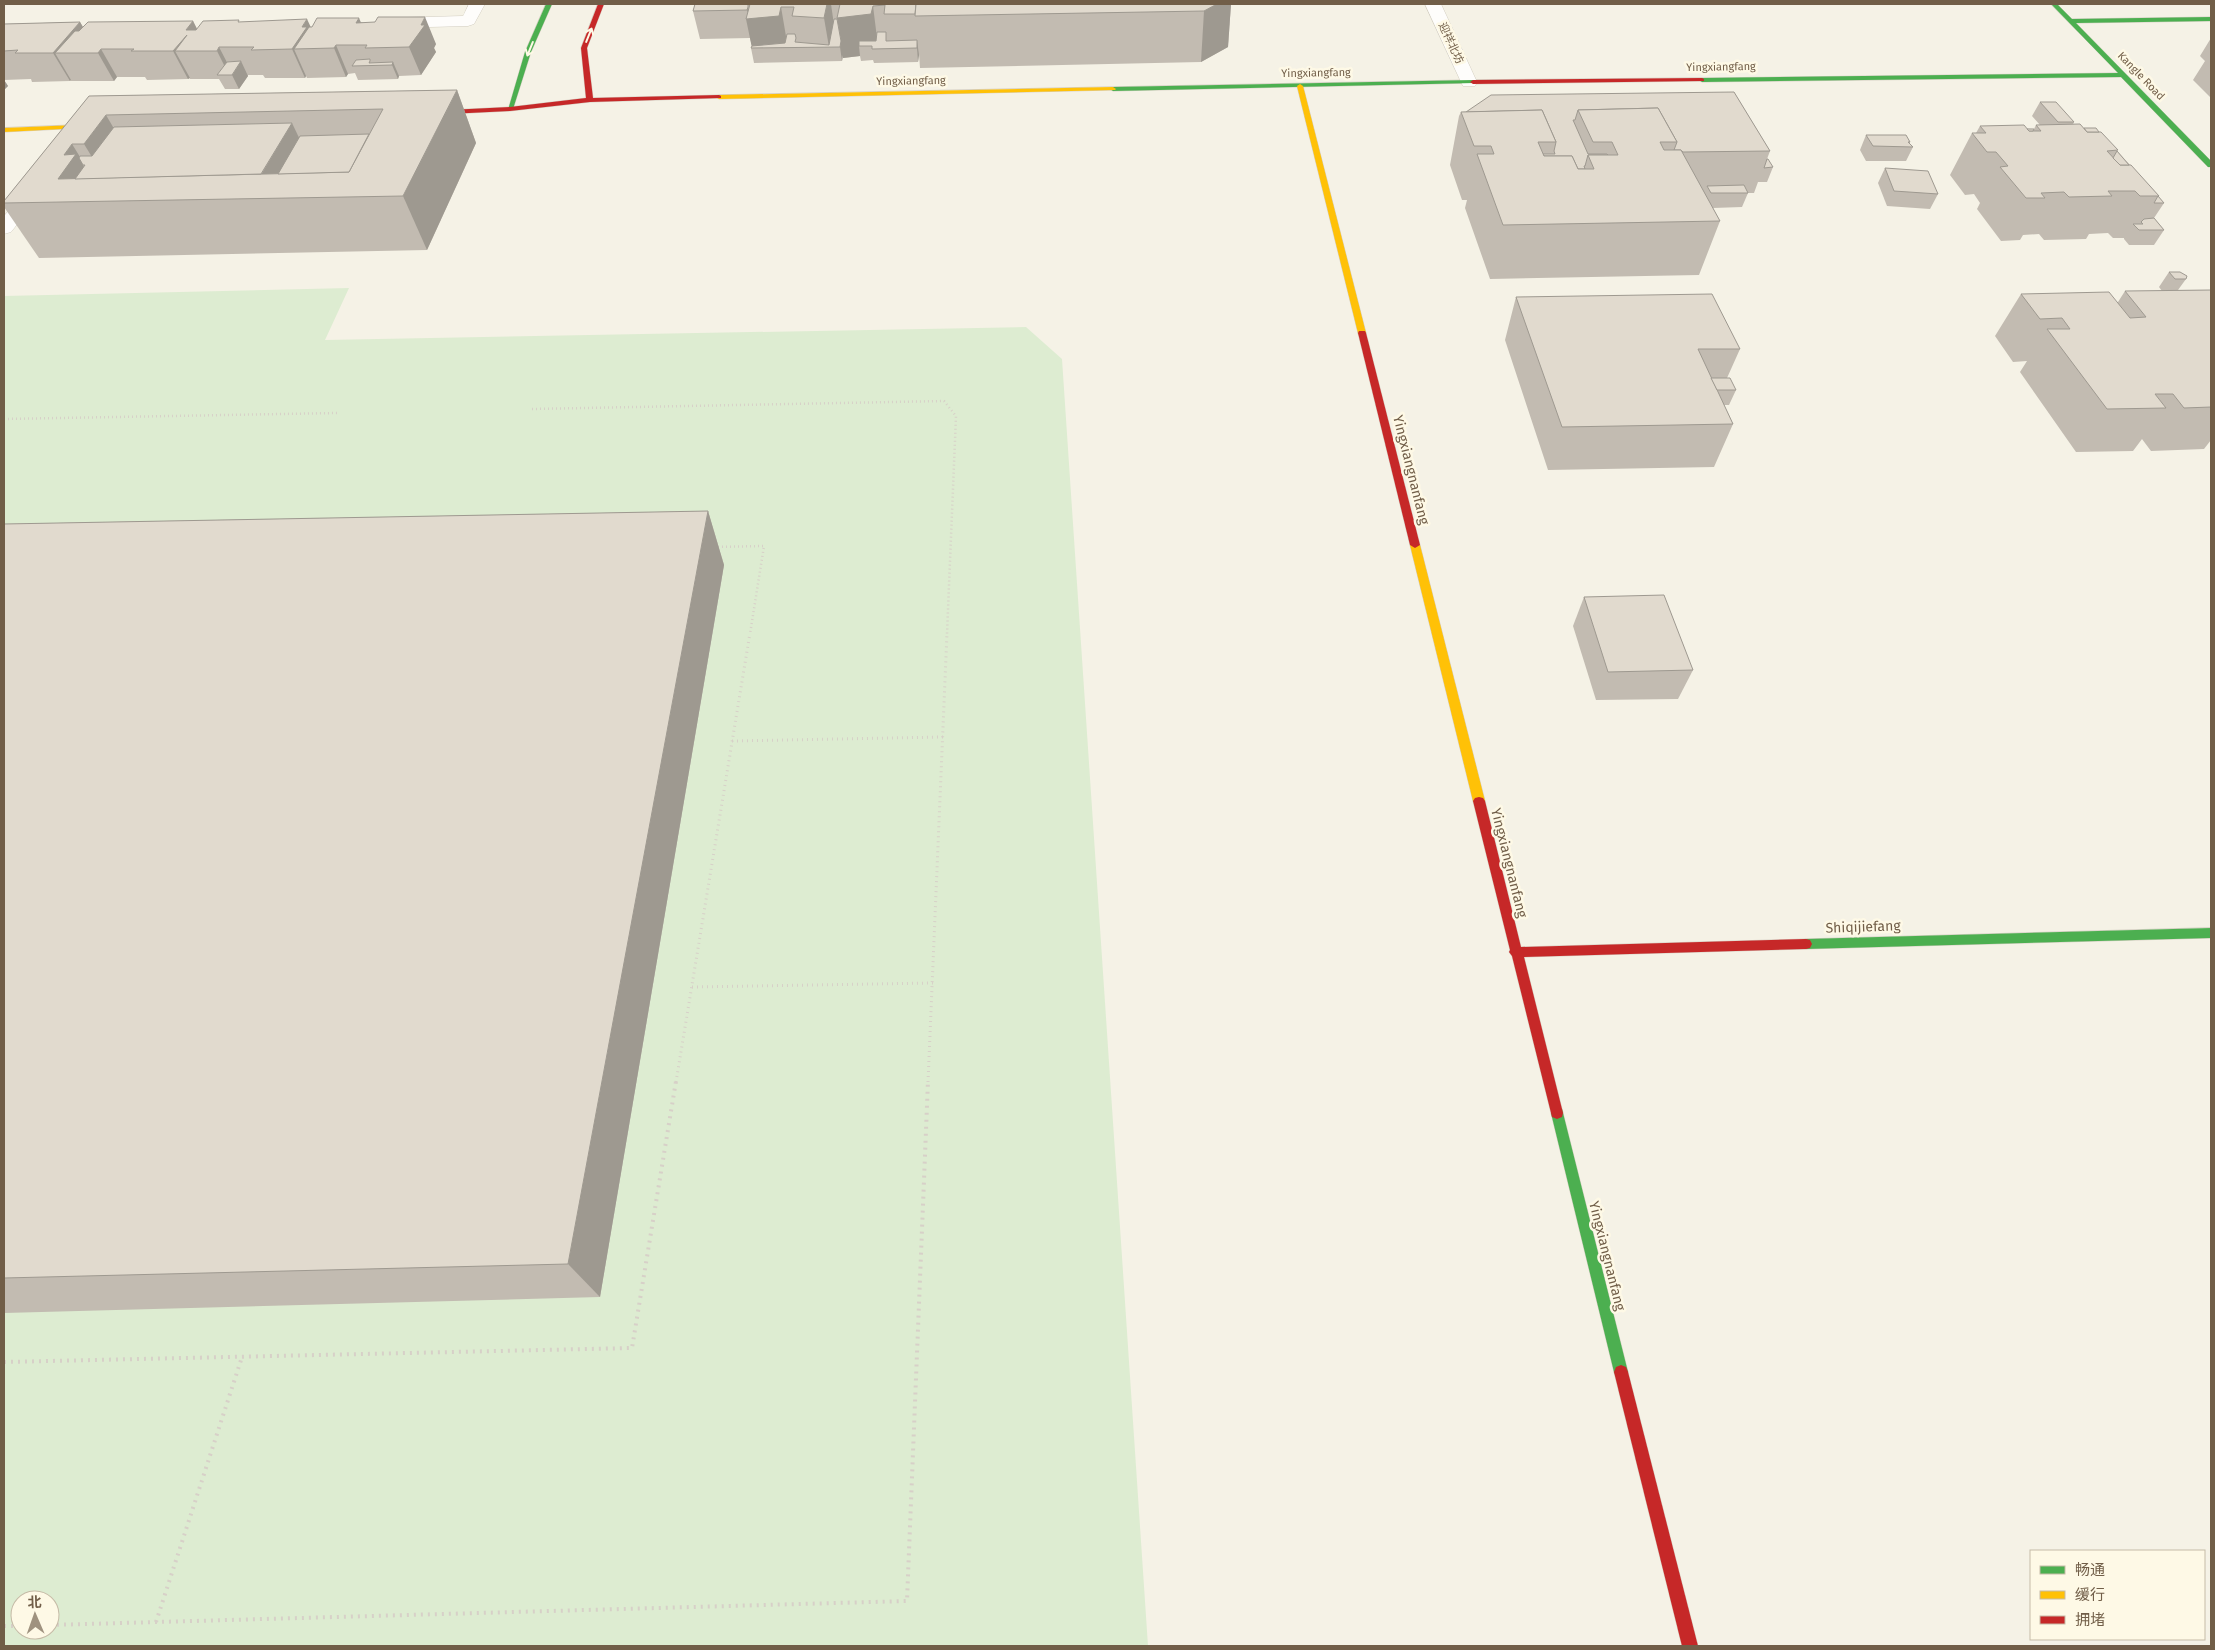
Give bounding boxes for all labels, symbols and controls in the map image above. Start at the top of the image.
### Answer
street label: 迎祥北坊 [1436,20,1466,66]
one-way arrow [585,28,594,43]
one-way arrow [524,41,533,56]
street label: Kangle Road [2115,49,2167,103]
street label: Yingxiangfang [1686,60,1756,74]
street label: Yingxiangfang [1281,66,1351,80]
street label: Yingxiangfang [876,74,946,88]
street label: Yingxiangnanfang [1389,413,1433,527]
street label: Yingxiangnanfang [1487,806,1531,920]
street label: Shiqijiefang [1825,917,1902,937]
street label: Yingxiangnanfang [1585,1199,1629,1313]
legend [2030,1550,2205,1640]
text: 畅通 [2075,1561,2105,1579]
text: 缓行 [2075,1586,2105,1604]
north arrow [10,1590,60,1640]
text: 北 [27,1594,42,1611]
text: 拥堵 [2075,1611,2105,1629]

